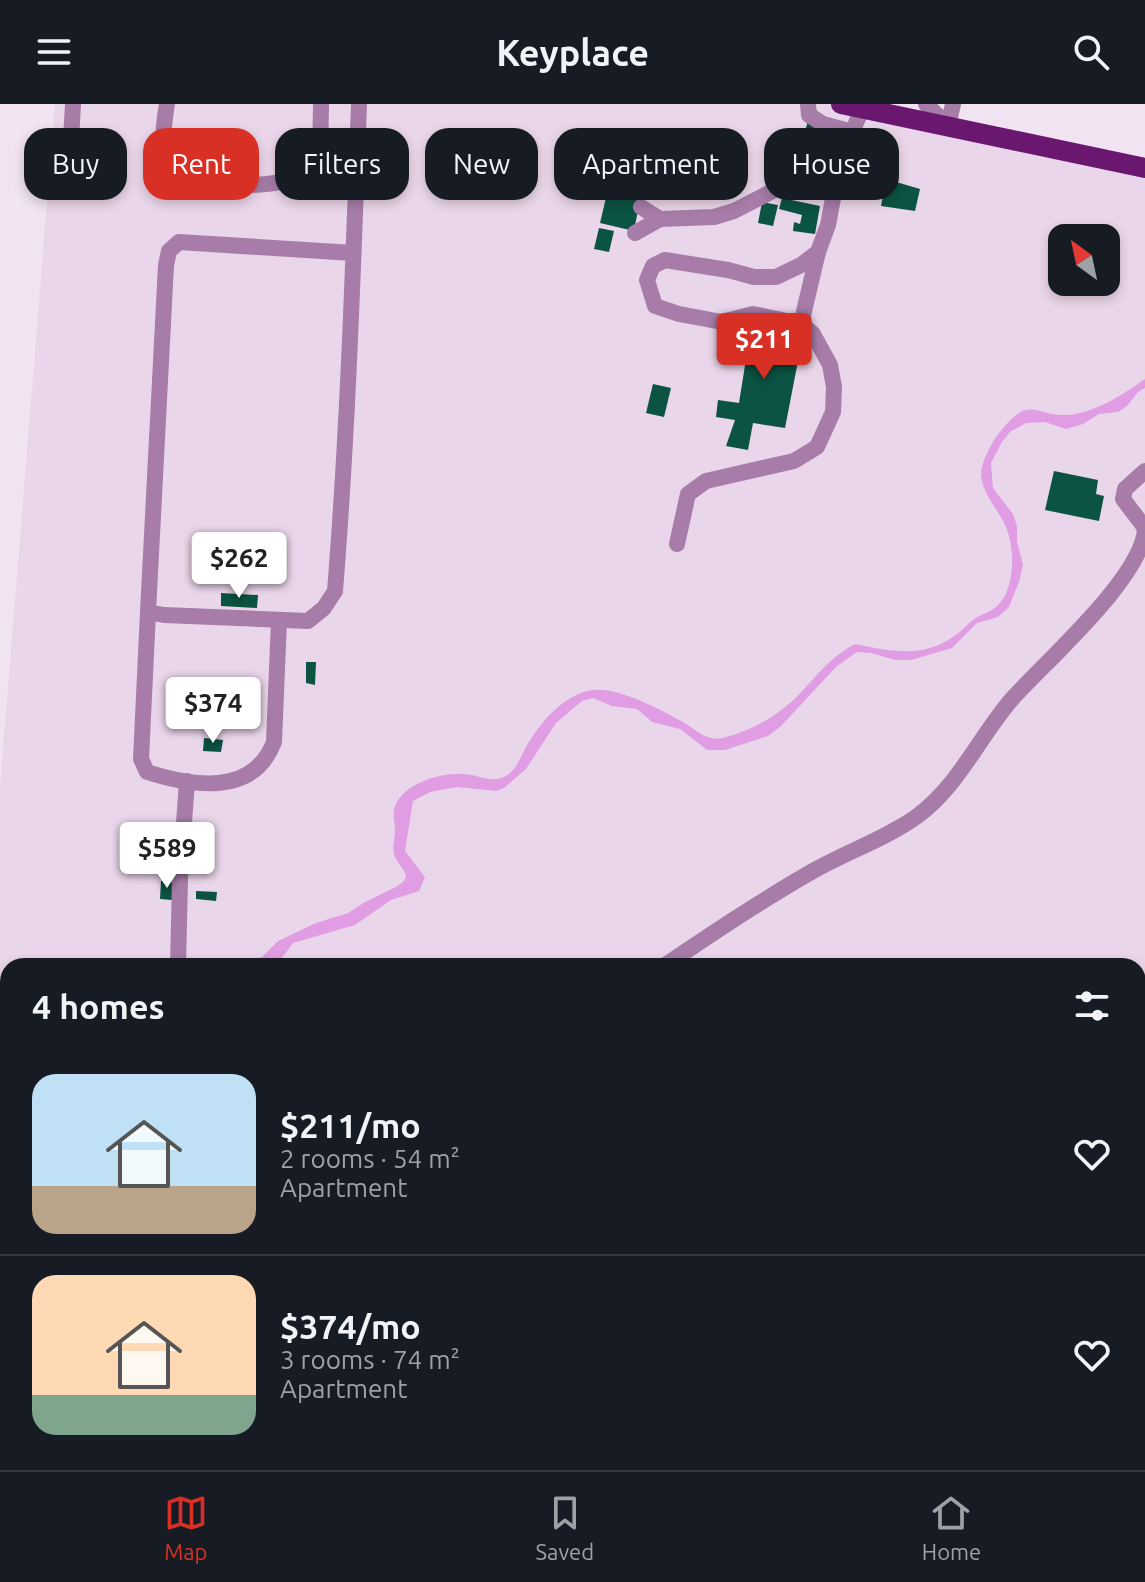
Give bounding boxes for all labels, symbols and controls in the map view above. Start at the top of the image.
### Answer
icon: menu [32,30,76,74]
icon: search [1069,30,1113,74]
text: Keyplace [496,32,649,73]
chip: Buy [24,128,127,200]
chip: Rent [143,128,259,200]
chip: Filters [275,128,409,200]
chip: New [425,128,538,200]
chip: Apartment [554,128,748,200]
chip: House [764,128,899,200]
north arrow [1048,224,1120,296]
map controls [1048,224,1120,296]
pin: $211 [717,313,811,381]
text: $211 [735,324,793,353]
pin: $262 [192,532,286,600]
text: $262 [210,543,268,572]
pin: $374 [166,677,260,745]
text: $374 [184,688,242,717]
pin: $589 [120,822,214,890]
text: $589 [138,833,196,862]
icon: filters [1070,984,1114,1028]
text: 4 homes [32,987,165,1025]
icon: home [96,1106,192,1202]
text: $211/mo [280,1106,421,1144]
icon: heart [1070,1132,1114,1176]
text: 2 rooms · 54 m² [280,1144,460,1173]
text: Apartment [280,1173,407,1202]
icon: home [96,1307,192,1403]
text: $374/mo [280,1307,421,1345]
icon: heart [1070,1333,1114,1377]
text: 3 rooms · 74 m² [280,1345,460,1374]
text: Apartment [280,1374,407,1403]
tab: Map [164,1491,208,1564]
tab: Saved [536,1491,594,1564]
tab: Home [922,1491,981,1564]

